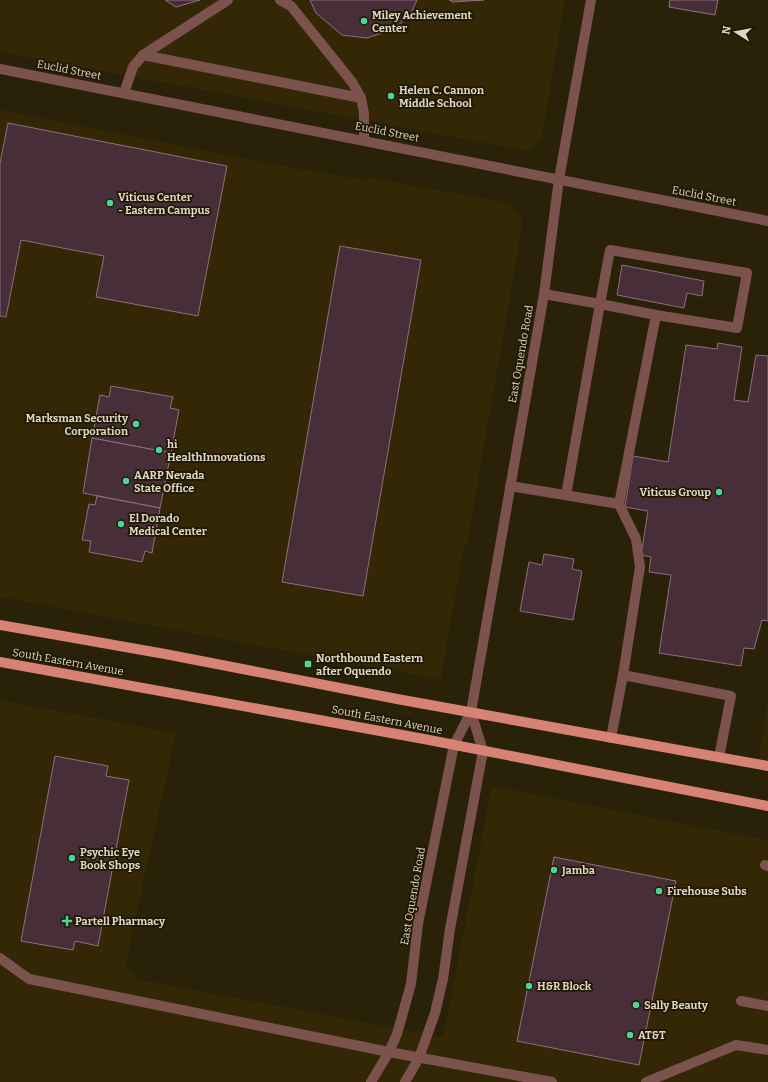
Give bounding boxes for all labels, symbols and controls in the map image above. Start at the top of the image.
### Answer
place label: Miley Achievement Center [372,9,473,35]
north arrow [716,12,756,52]
marker: Miley Achievement Center [359,16,369,26]
text: N [719,24,734,36]
street label: Euclid Street [36,57,102,83]
place label: Helen C. Cannon Middle School [399,84,484,110]
marker: Helen C. Cannon Middle School [386,91,396,101]
street label: Euclid Street [354,119,420,145]
street label: Euclid Street [671,183,737,209]
place label: Viticus Center - Eastern Campus [118,191,210,217]
marker: Viticus Center - Eastern Campus [105,198,115,208]
street label: East Oquendo Road [506,304,536,404]
place label: Marksman Security Corporation [26,412,129,438]
marker: Marksman Security Corporation [131,419,141,429]
place label: hi HealthInnovations [167,438,266,464]
marker: hi HealthInnovations [154,445,164,455]
place label: AARP Nevada State Office [134,469,205,495]
marker: AARP Nevada State Office [121,476,131,486]
place label: Viticus Group [640,486,711,499]
marker: Viticus Group [714,487,724,497]
place label: El Dorado Medical Center [129,512,208,538]
marker: El Dorado Medical Center [116,519,126,529]
street label: South Eastern Avenue [11,646,125,678]
place label: Northbound Eastern after Oquendo [316,652,423,678]
marker: Northbound Eastern after Oquendo [303,659,313,669]
street label: South Eastern Avenue [330,703,444,737]
place label: Psychic Eye Book Shops [80,846,141,872]
street label: East Oquendo Road [398,846,428,946]
marker: Psychic Eye Book Shops [67,853,77,863]
place label: Jamba [561,864,596,877]
marker: Jamba [549,865,559,875]
place label: Firehouse Subs [667,885,747,898]
marker: Firehouse Subs [654,886,664,896]
place label: Partell Pharmacy [75,915,166,928]
marker: Partell Pharmacy [62,916,72,926]
place label: H&R Block [537,980,592,993]
marker: H&R Block [524,981,534,991]
place label: Sally Beauty [644,999,709,1012]
marker: Sally Beauty [631,1000,641,1010]
place label: AT&T [638,1029,666,1042]
marker: AT&T [625,1030,635,1040]

